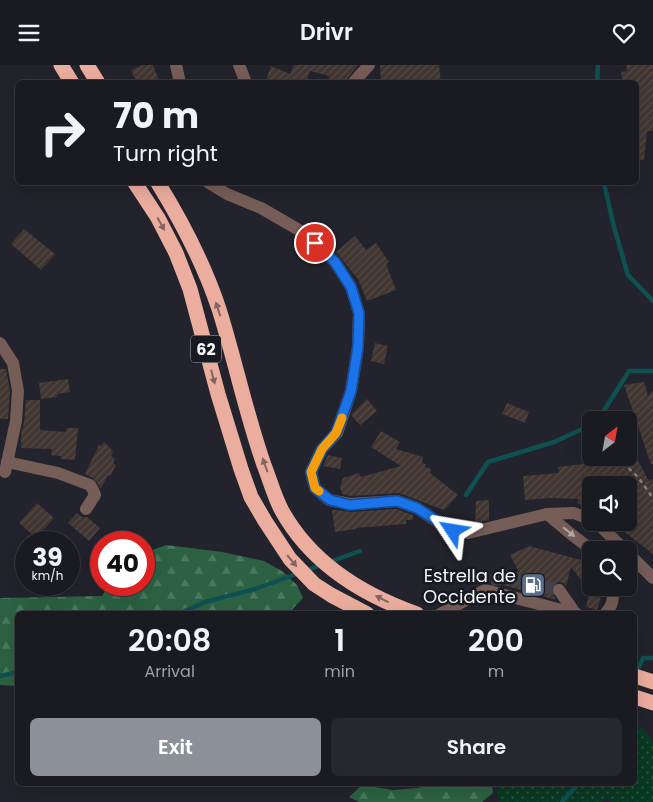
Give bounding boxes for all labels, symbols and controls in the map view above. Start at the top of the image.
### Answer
text: Drivr [300,17,353,48]
icon: menu [15,19,43,47]
icon: heart [610,19,638,47]
text: 70 m [113,91,199,140]
icon: right [30,100,95,165]
text: Turn right [113,138,218,169]
one-way arrow [157,217,165,231]
pin [294,222,336,264]
icon: arrive [301,229,329,257]
one-way arrow [214,302,222,317]
road number: 62 [191,335,221,363]
one-way arrow [209,369,217,385]
north arrow [582,411,638,466]
map controls [582,411,637,596]
one-way arrow [260,457,268,472]
button: sound [582,476,637,531]
position arrow [426,504,478,556]
one-way arrow [562,527,575,538]
speed limit sign: 40 [90,531,155,596]
text: 39 [32,540,63,575]
button: search [582,541,637,596]
one-way arrow [287,554,298,567]
place label: Estrella de Occidente [423,563,516,609]
text: km/h [32,567,63,584]
fuel station icon: Estrella de Occidente [520,572,546,598]
one-way arrow [375,595,389,603]
text: 20:08 [128,619,211,662]
text: 1 [334,619,345,662]
text: 200 [468,619,524,662]
text: Arrival [144,660,195,683]
text: min [324,660,355,683]
text: m [488,660,504,683]
button: Exit [30,718,321,776]
button: Share [331,718,622,776]

